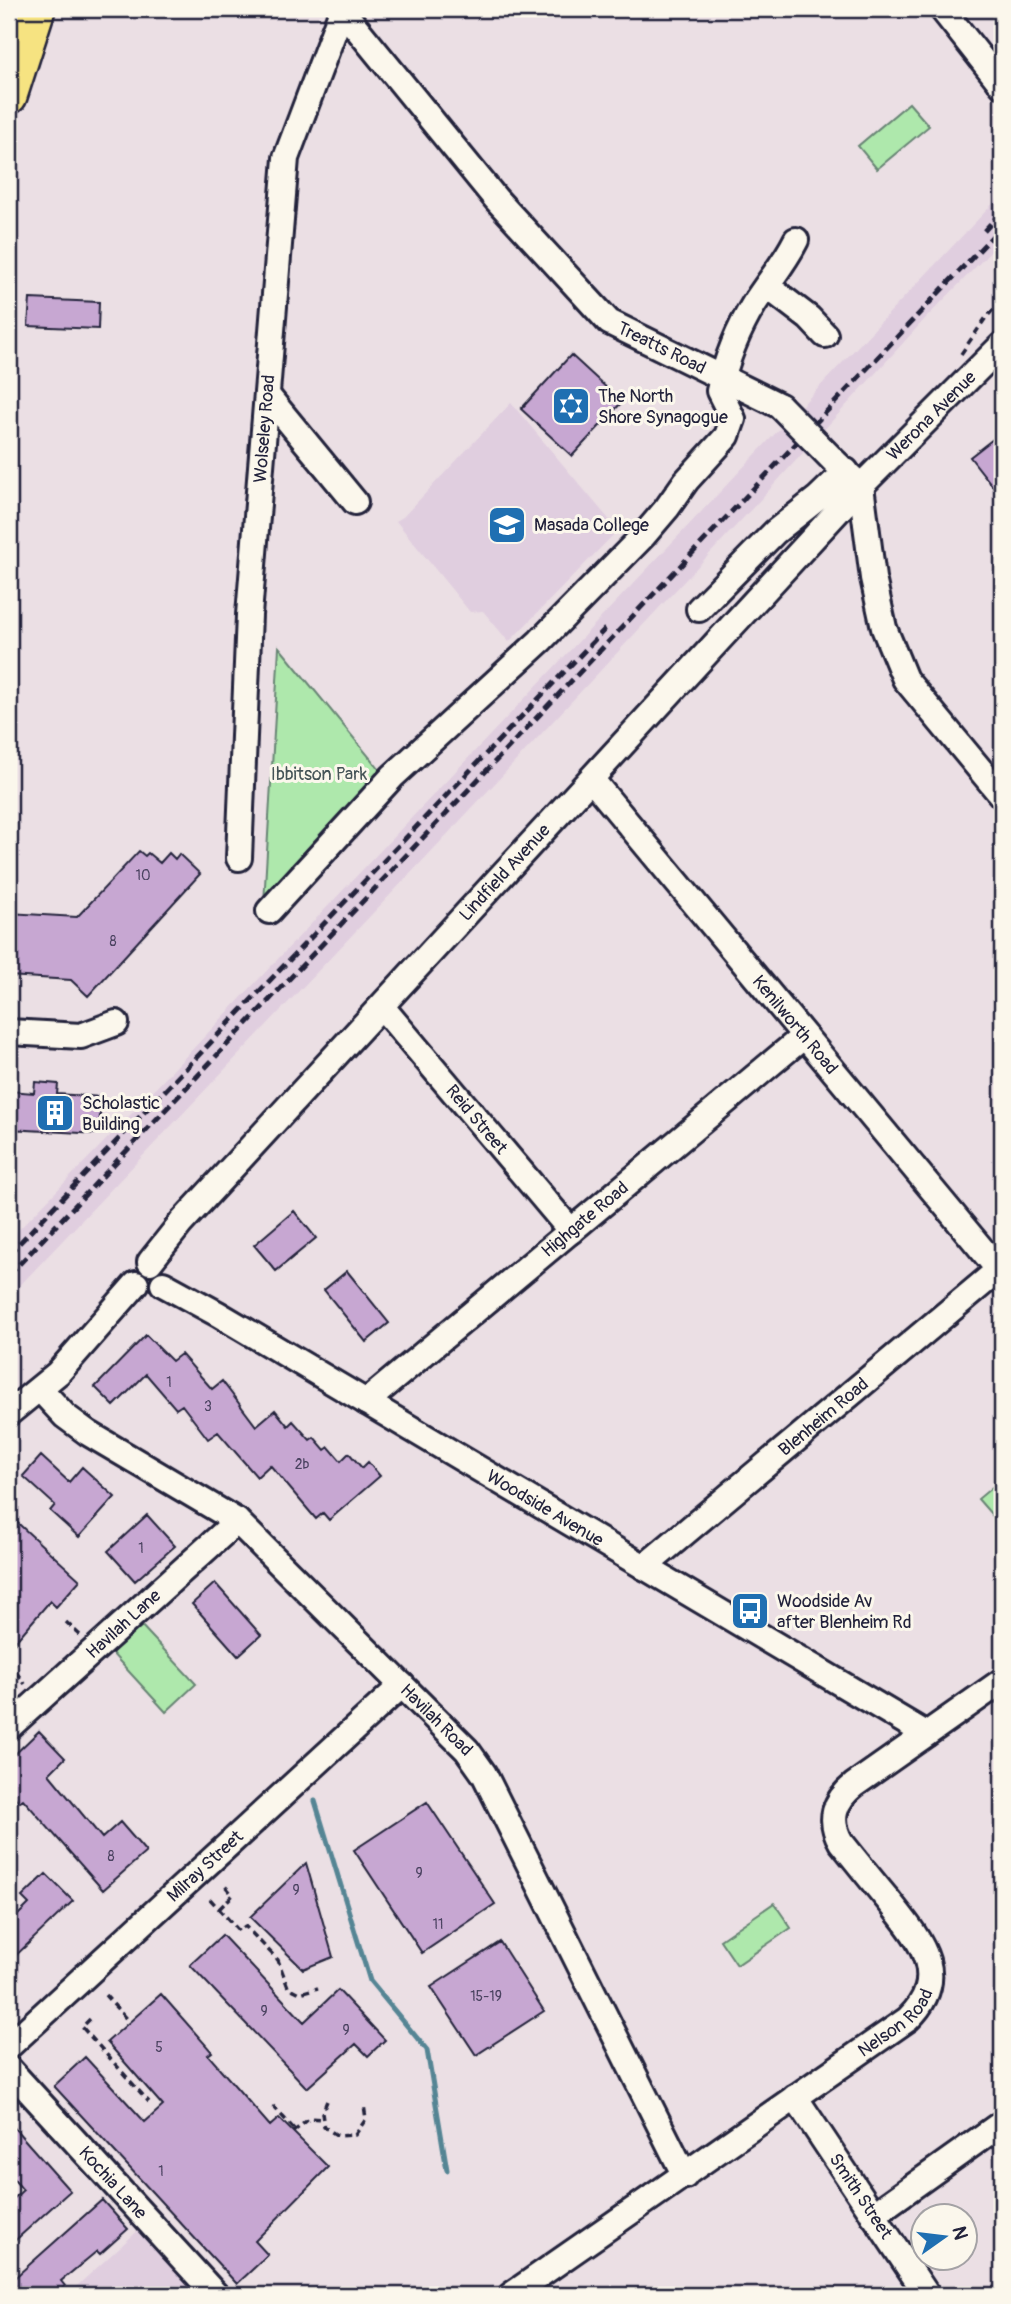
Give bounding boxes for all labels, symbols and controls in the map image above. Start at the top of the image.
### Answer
street label: Treatts Road [613,317,710,380]
street label: Werona Avenue [882,366,981,466]
street label: Wolseley Road [249,374,280,484]
synagogue icon: The North Shore Synagogue [550,385,592,427]
place label: The North Shore Synagogue [598,385,728,429]
school or university icon: Masada College [486,504,528,546]
place label: Masada College [534,514,649,537]
park label: Ibbitson Park [271,763,368,786]
street label: Lindfield Avenue [454,819,556,926]
house number: 10 [135,867,151,884]
house number: 8 [109,933,117,950]
street label: Kenilworth Road [747,971,843,1079]
street label: Reid Street [440,1080,513,1160]
building icon: Scholastic Building [34,1092,76,1134]
place label: Scholastic Building [82,1092,160,1136]
street label: Highgate Road [537,1177,633,1263]
street label: Blenheim Road [774,1373,873,1461]
house number: 1 [166,1374,172,1391]
house number: 3 [204,1398,212,1415]
house number: 2b [295,1456,309,1473]
street label: Woodside Avenue [482,1465,608,1552]
house number: 1 [138,1540,144,1557]
street label: Havilah Lane [81,1584,166,1664]
bus stop icon: Woodside Av after Blenheim Rd [729,1590,771,1632]
place label: Woodside Av after Blenheim Rd [777,1590,912,1634]
street label: Havilah Road [395,1679,477,1761]
street label: Milray Street [162,1825,249,1907]
house number: 8 [107,1848,115,1865]
house number: 9 [415,1865,423,1882]
house number: 9 [292,1882,300,1899]
house number: 11 [433,1916,443,1933]
street label: Nelson Road [854,1985,939,2062]
house number: 15-19 [470,1988,502,2005]
house number: 9 [260,2003,268,2020]
house number: 9 [342,2022,350,2039]
house number: 5 [155,2039,163,2056]
street label: Kochia Lane [73,2142,152,2224]
street label: Smith Street [824,2149,898,2244]
house number: 1 [158,2163,164,2180]
north arrow [909,2202,979,2272]
text: N [946,2224,973,2242]

